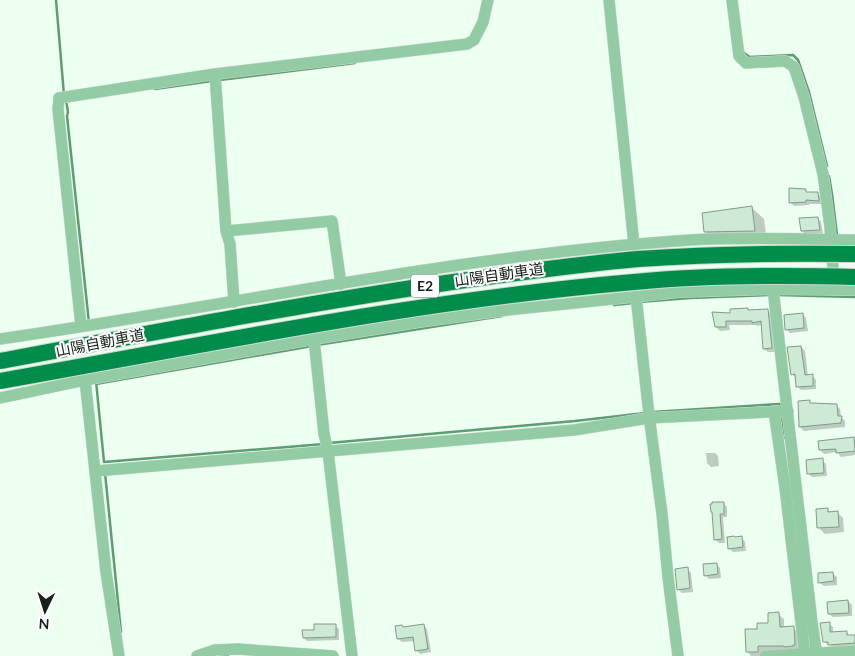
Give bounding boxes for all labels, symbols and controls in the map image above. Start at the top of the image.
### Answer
street label: 山陽自動車道 [453,259,545,289]
road number: E2 [411,274,439,298]
street label: 山陽自動車道 [54,325,146,359]
north arrow [20,586,70,636]
text: N [38,616,50,633]

